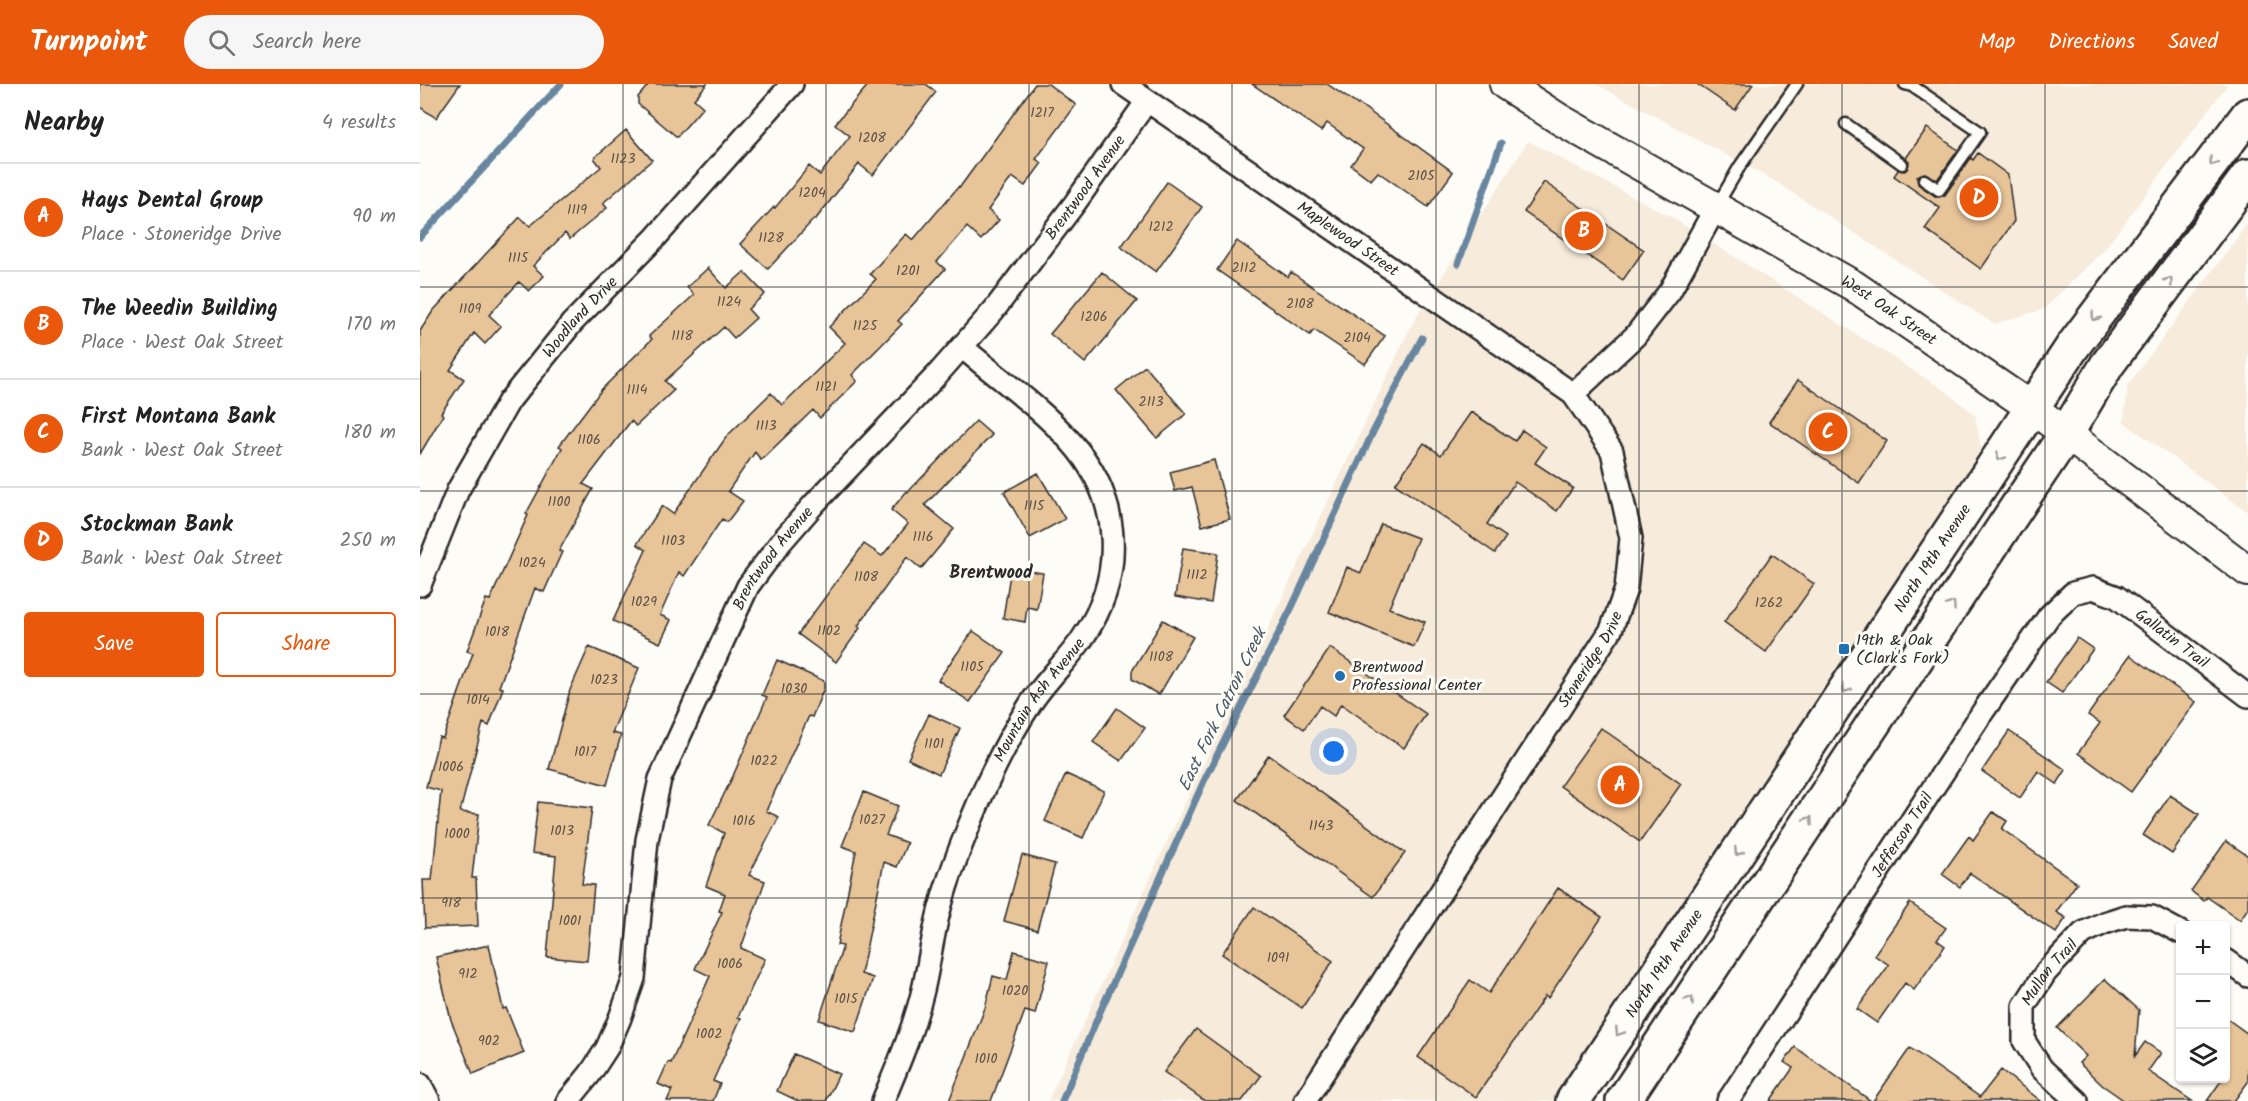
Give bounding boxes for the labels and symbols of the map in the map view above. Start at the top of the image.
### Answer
house number: 1217 [1030,102,1054,124]
house number: 1208 [858,127,887,149]
street label: Brentwood Avenue [1039,130,1132,245]
house number: 1123 [611,148,635,170]
one-way arrow [2209,155,2220,166]
house number: 2105 [1407,165,1436,187]
pin: D [1960,176,1998,220]
house number: 1204 [798,182,826,204]
street label: Maplewood Street [1292,195,1405,283]
house number: 1119 [567,199,587,221]
pin: B [1564,208,1604,254]
house number: 1212 [1148,216,1174,238]
house number: 1128 [758,227,784,249]
house number: 1115 [508,247,530,269]
house number: 2112 [1231,257,1257,279]
house number: 1201 [896,260,920,282]
street label: West Oak Street [1837,269,1943,352]
street label: Woodland Drive [536,270,624,363]
one-way arrow [2162,277,2173,288]
house number: 1124 [717,291,742,313]
house number: 2108 [1286,293,1315,315]
house number: 1109 [459,298,481,320]
house number: 1206 [1080,306,1108,328]
one-way arrow [2091,311,2102,322]
house number: 1125 [853,315,879,337]
house number: 1118 [671,325,693,347]
house number: 2104 [1343,327,1371,349]
house number: 1121 [815,376,837,398]
house number: 1114 [627,379,648,401]
house number: 2113 [1139,391,1163,413]
pin: C [1808,410,1848,454]
house number: 1113 [755,415,777,437]
house number: 1106 [577,429,601,451]
one-way arrow [1996,450,2007,461]
house number: 1100 [548,491,570,513]
house number: 1115 [1024,495,1046,517]
street label: North 19th Avenue [1887,499,1978,618]
street label: Brentwood Avenue [726,501,819,614]
house number: 1116 [913,526,933,548]
house number: 1103 [661,530,685,552]
house number: 1024 [518,552,546,574]
district label: Brentwood [949,559,1033,588]
house number: 1112 [1186,564,1208,586]
house number: 1108 [854,566,879,588]
house number: 1029 [631,591,657,613]
house number: 1262 [1755,592,1783,614]
one-way arrow [1945,601,1957,611]
street label: Gallatin Trail [2130,602,2214,675]
street label: Stoneridge Drive [1551,608,1629,713]
house number: 1102 [817,620,841,642]
house number: 1018 [485,621,510,643]
water label: East Fork Catron Creek [1171,621,1276,797]
place label: 19th & Oak (Clark's Fork) [1856,628,1950,671]
street label: Mountain Ash Avenue [987,633,1092,766]
marker: 19th & Oak (Clark's Fork) [1837,642,1851,656]
house number: 1108 [1149,646,1174,668]
place label: Brentwood Professional Center [1352,655,1483,698]
house number: 1105 [960,656,985,678]
house number: 1023 [590,669,618,691]
marker: Brentwood Professional Center [1333,669,1347,683]
house number: 1030 [781,678,807,700]
one-way arrow [1841,683,1853,693]
house number: 1014 [466,689,490,711]
house number: 1101 [924,733,944,755]
your location [1319,737,1348,766]
house number: 1017 [574,741,597,763]
house number: 1022 [750,750,778,772]
house number: 1006 [438,756,464,778]
pin: A [1600,762,1640,808]
street label: Jefferson Trail [1865,787,1939,883]
house number: 1027 [859,809,886,831]
house number: 1016 [732,810,756,832]
house number: 1143 [1309,815,1333,837]
one-way arrow [1802,816,1814,826]
house number: 1013 [550,820,574,842]
house number: 1000 [444,823,470,845]
one-way arrow [1734,845,1745,856]
house number: 918 [441,892,461,914]
street label: North 19th Avenue [1619,904,1709,1023]
house number: 1001 [559,910,581,932]
street label: Mullan Trail [2015,933,2084,1011]
house number: 1091 [1267,947,1289,969]
house number: 1006 [717,953,743,975]
house number: 912 [458,963,478,985]
house number: 1020 [1002,980,1028,1002]
house number: 1015 [834,988,859,1010]
one-way arrow [1683,996,1694,1007]
house number: 1002 [696,1023,722,1045]
one-way arrow [1615,1025,1626,1036]
house number: 902 [478,1030,500,1052]
house number: 1010 [975,1048,997,1070]

